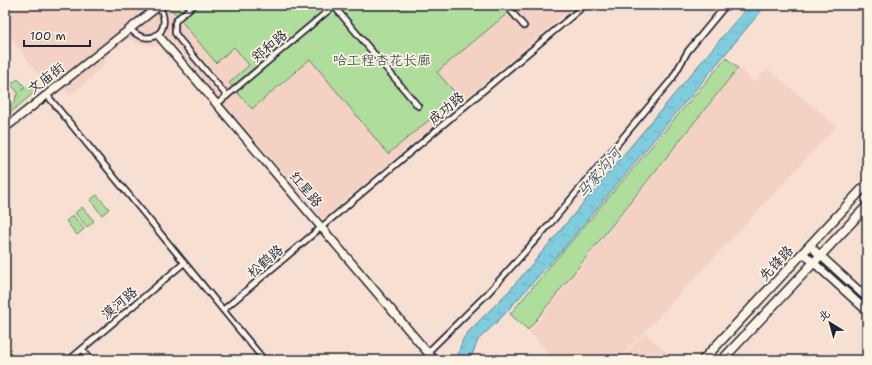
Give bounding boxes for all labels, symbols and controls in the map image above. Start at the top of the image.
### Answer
scale bar [24,22,90,48]
street label: 郑和路 [247,26,291,66]
text: 100 m [30,28,66,44]
park label: 哈工程杏花长廊 [333,51,431,69]
street label: 文庙街 [24,58,68,98]
street label: 成功路 [424,88,468,128]
water label: 马家沟河 [572,141,628,202]
street label: 红星路 [286,167,326,211]
street label: 松鹤路 [243,241,287,281]
street label: 先锋路 [755,242,797,284]
street label: 漠河路 [97,283,141,323]
north arrow [810,303,850,343]
text: 北 [815,306,833,325]

